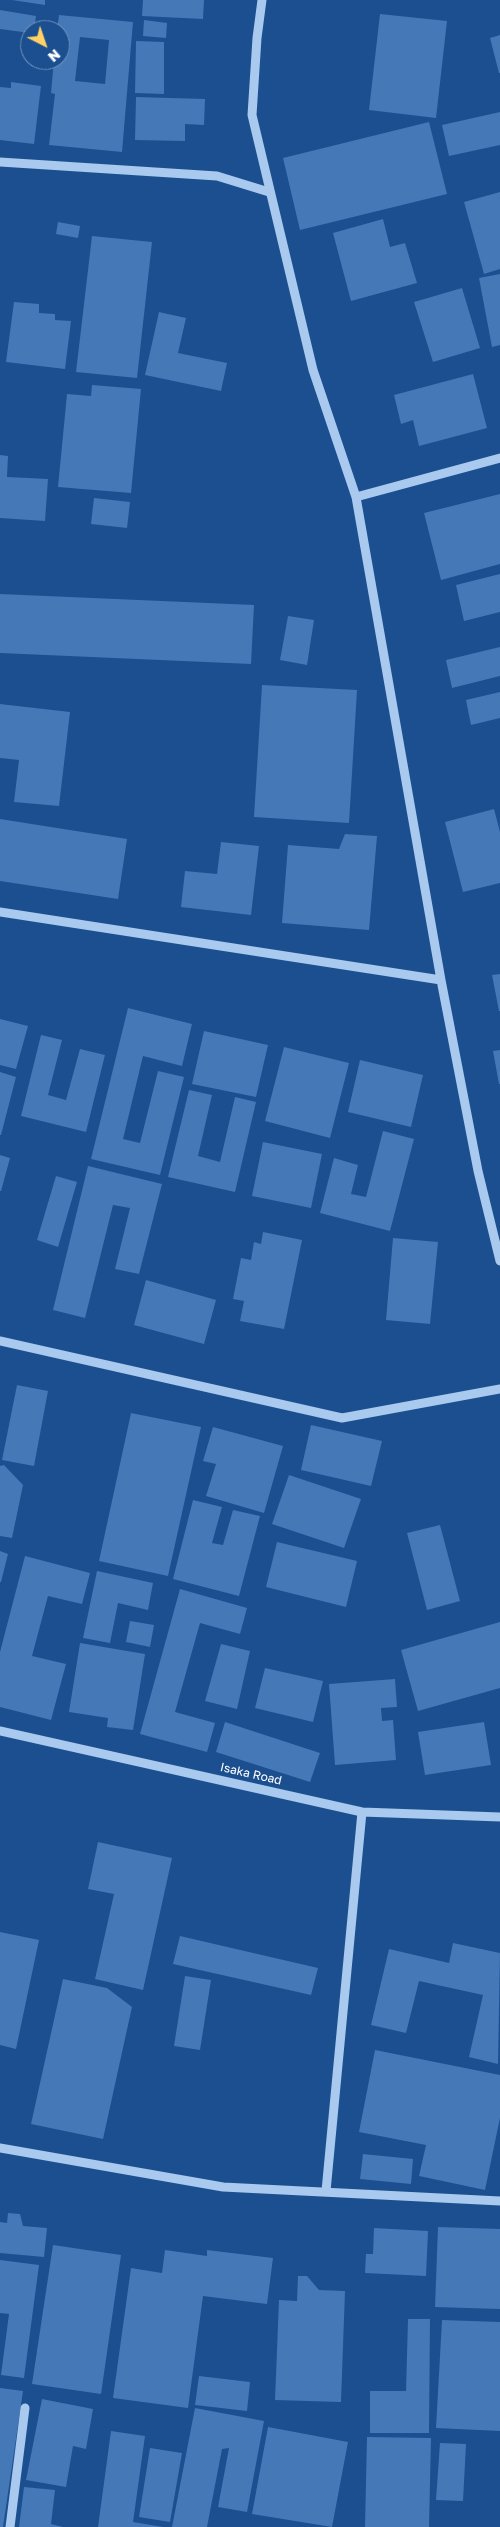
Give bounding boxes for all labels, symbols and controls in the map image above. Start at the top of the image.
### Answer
north arrow [20,20,70,70]
text: N [45,46,64,66]
street label: Isaka Road [219,1760,283,1788]

